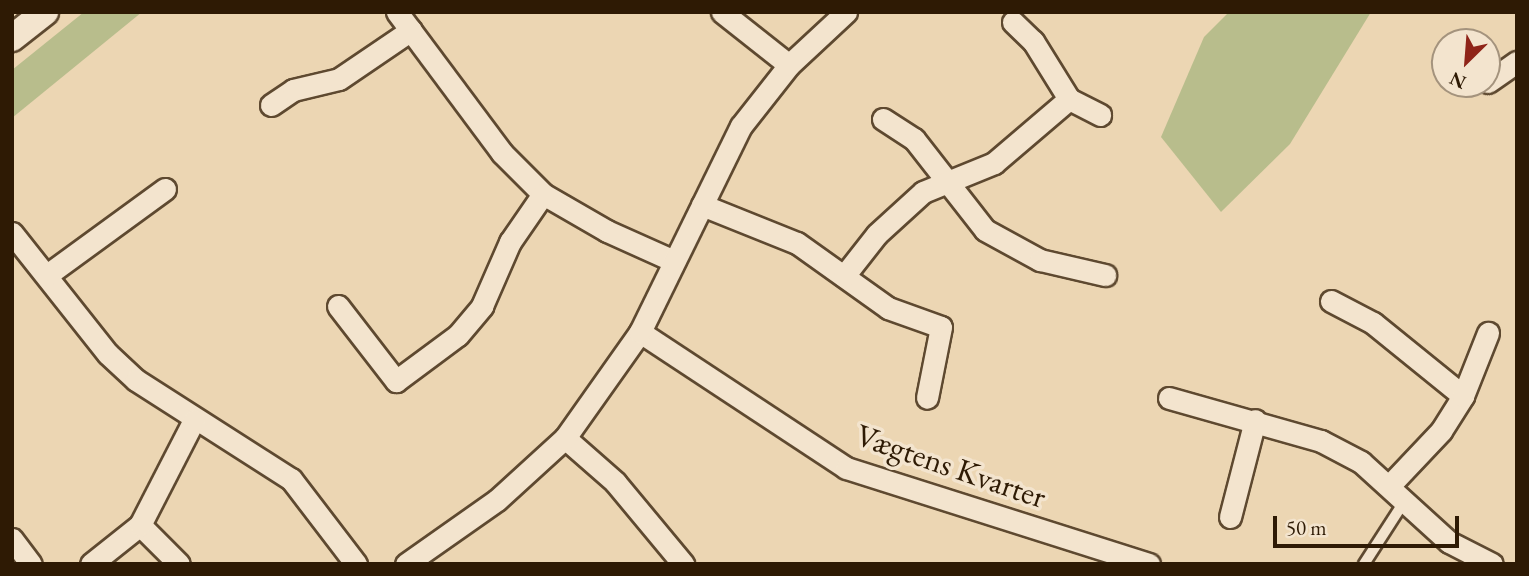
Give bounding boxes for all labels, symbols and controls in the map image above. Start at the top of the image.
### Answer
north arrow [1431,28,1501,98]
text: N [1446,66,1470,95]
street label: Vægtens Kvarter [851,416,1051,516]
scale bar [1277,503,1462,546]
text: 50 m [1286,514,1327,541]

